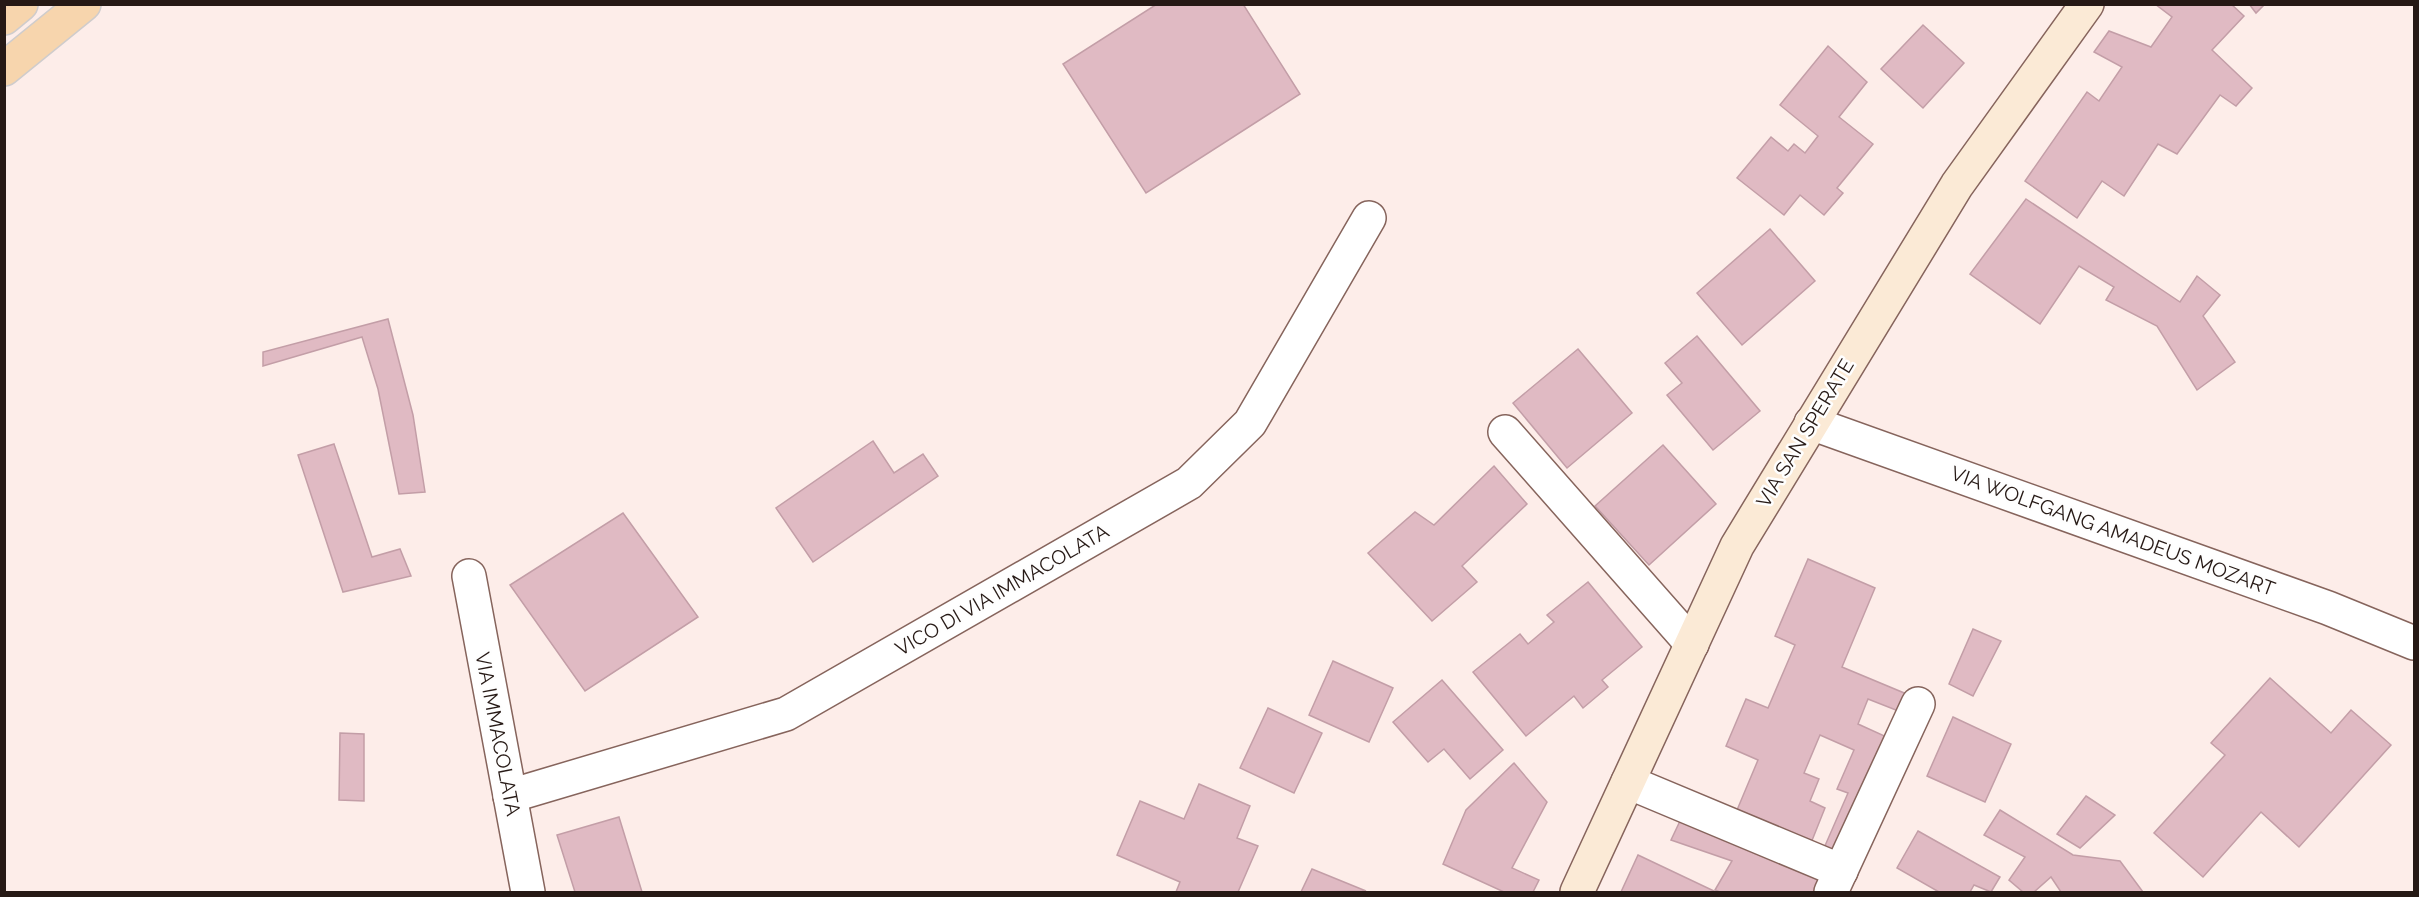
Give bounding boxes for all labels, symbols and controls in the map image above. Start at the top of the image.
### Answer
street label: VIA SAN SPERATE [1751,354,1859,512]
street label: VIA WOLFGANG AMADEUS MOZART [1948,461,2278,601]
street label: VICO DI VIA IMMACOLATA [891,519,1113,661]
street label: VIA IMMACOLATA [470,650,526,818]

